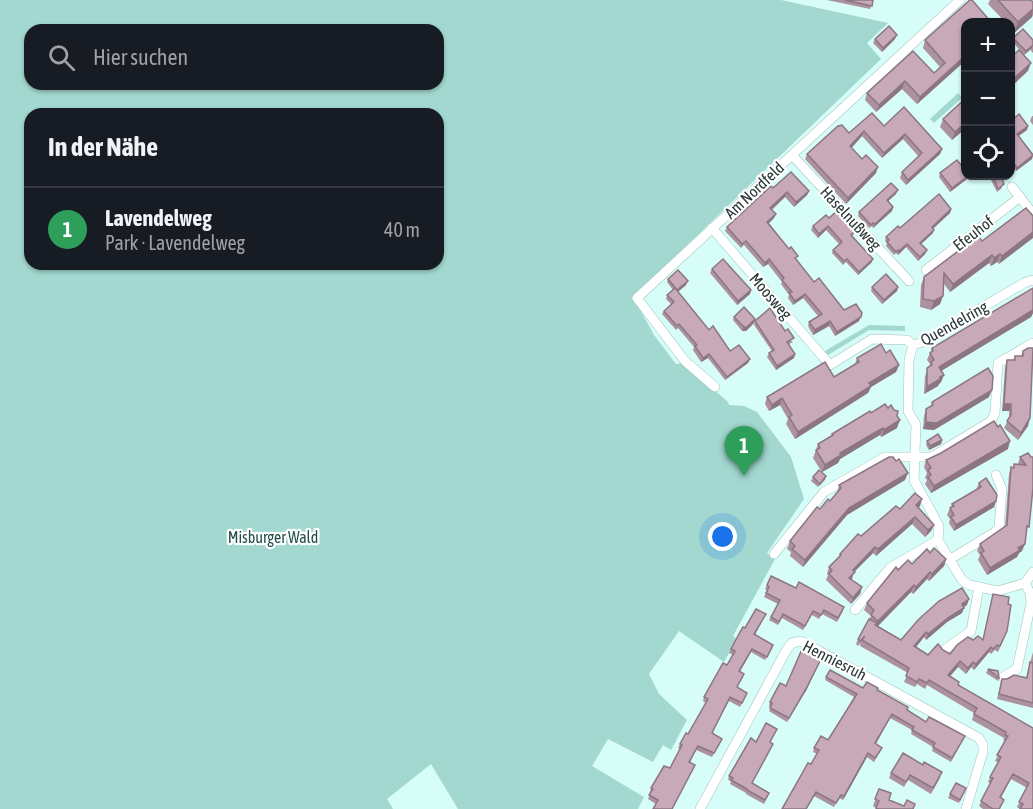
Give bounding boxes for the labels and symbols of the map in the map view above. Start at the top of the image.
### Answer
street label: Am Nordfeld [721,158,787,222]
street label: Haselnußweg [816,182,885,254]
street label: Efeuhof [949,211,997,254]
street label: Moosweg [745,269,796,323]
street label: Quendelring [917,297,991,350]
pin: 1 [724,426,764,476]
your location [708,522,737,551]
park label: Misburger Wald [228,528,318,547]
street label: Henniesruh [800,636,870,684]

